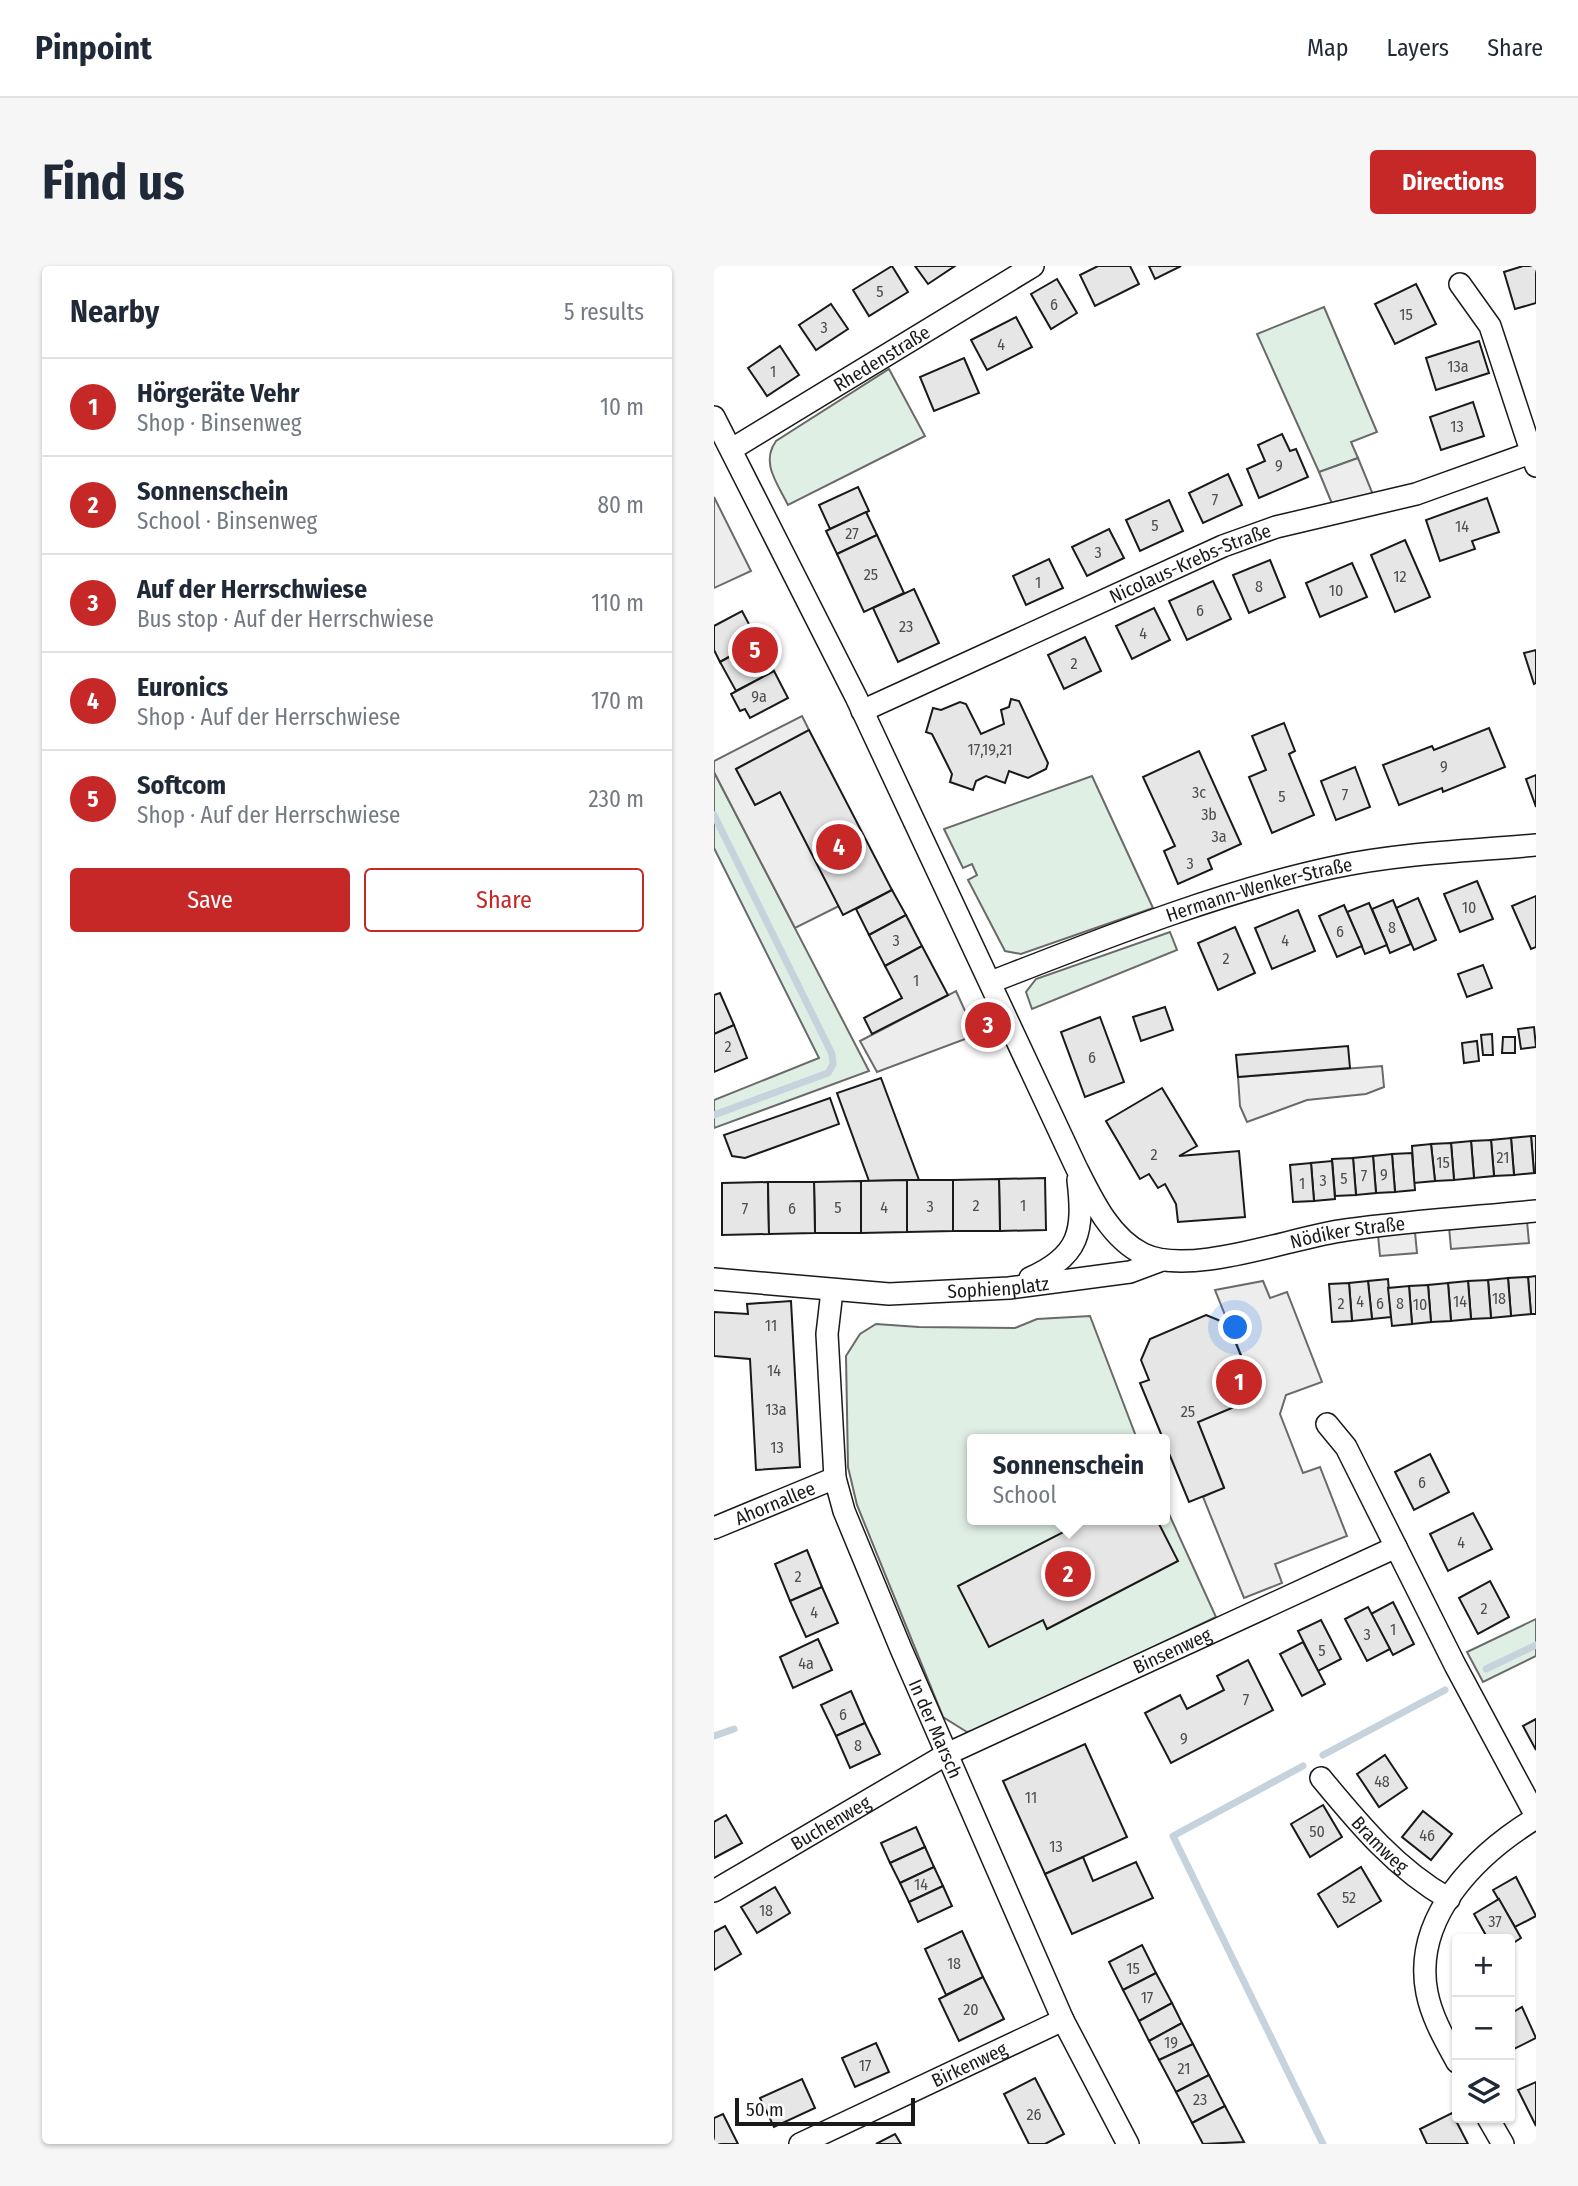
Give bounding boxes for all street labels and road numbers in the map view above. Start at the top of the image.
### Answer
street label: Rhedenstraße [829,320,934,396]
street label: Nicolaus-Krebs-Straße [1106,518,1274,608]
street label: Hermann-Wenker-Straße [1163,852,1354,927]
street label: Nödiker Straße [1288,1211,1406,1253]
street label: Sophienplatz [947,1271,1051,1303]
street label: Ahornallee [732,1476,818,1530]
street label: Binsenweg [1129,1622,1215,1678]
street label: In der Marsch [904,1676,967,1782]
street label: Buchenweg [786,1790,874,1855]
street label: Bramweg [1347,1811,1413,1878]
street label: Birkenweg [928,2037,1011,2092]

